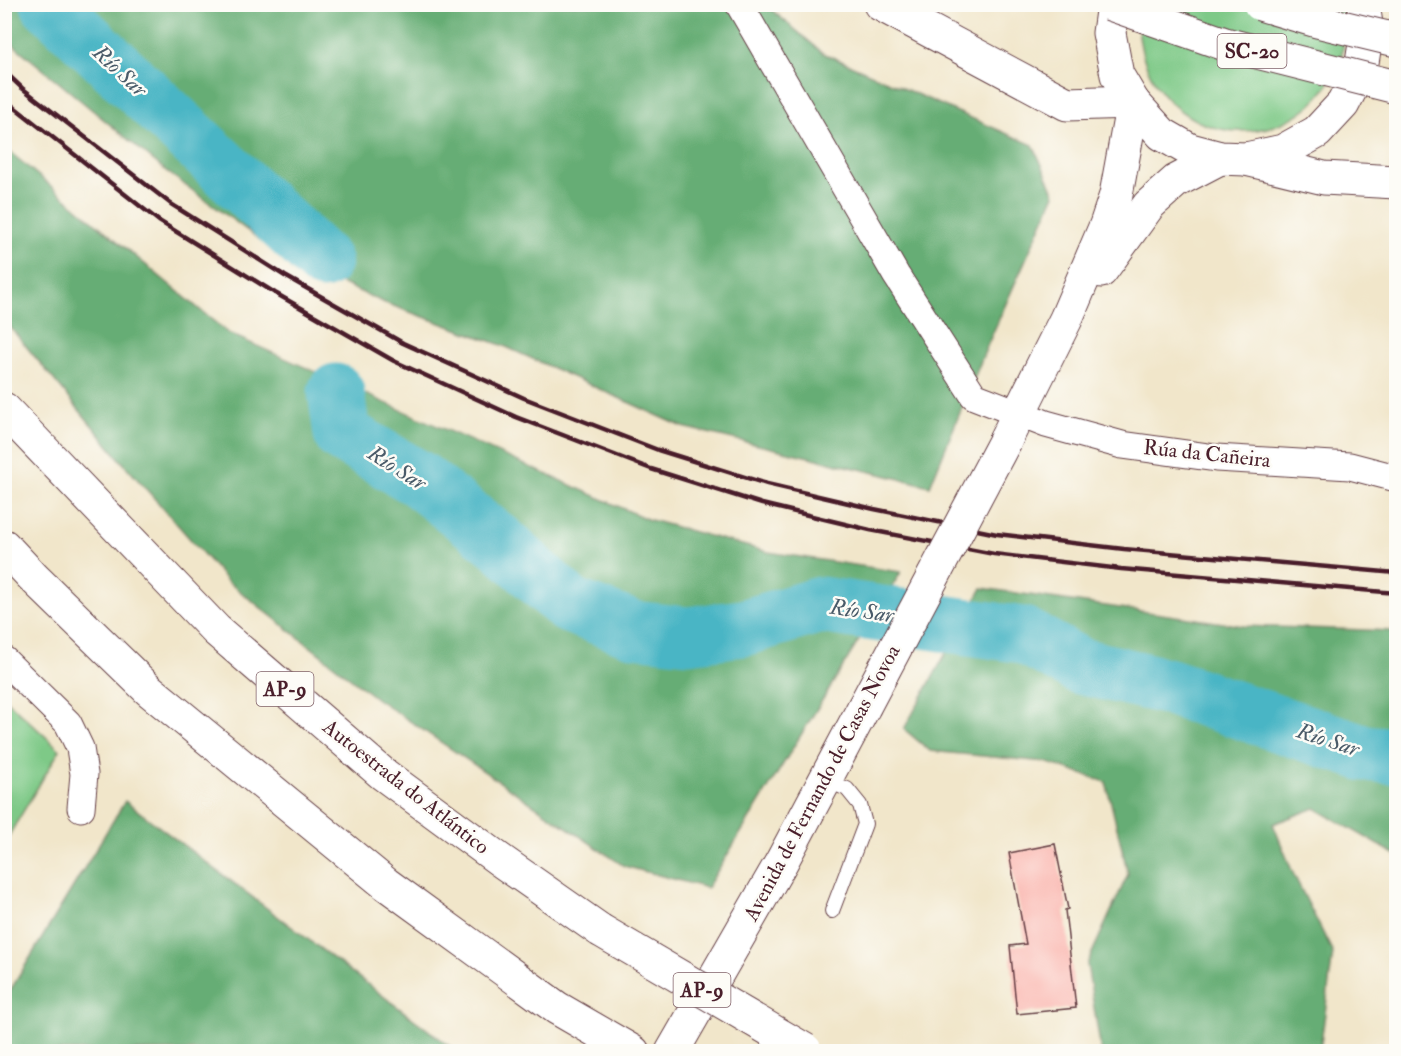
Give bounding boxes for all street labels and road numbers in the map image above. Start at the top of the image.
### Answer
road number: SC-20 [1218,34,1286,68]
street label: Rúa da Cañeira [1142,434,1272,474]
street label: Avenida de Fernando de Casas Novoa [737,640,907,927]
road number: AP-9 [256,672,314,706]
street label: Autoestrada do Atlántico [316,713,495,860]
road number: AP-9 [674,973,730,1007]

